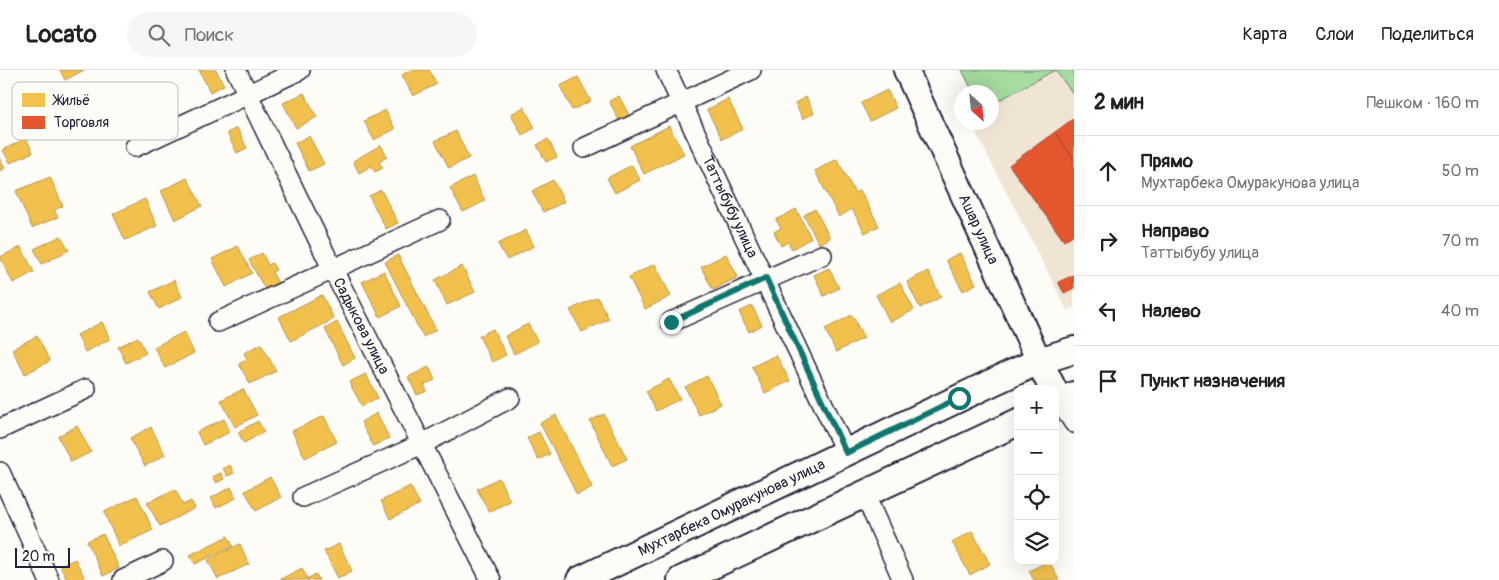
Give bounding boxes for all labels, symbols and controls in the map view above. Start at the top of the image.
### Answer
search box [127,12,477,57]
text: Locato [25,20,97,49]
icon: search [145,21,173,49]
text: Поиск [185,23,234,47]
text: Карта [1243,23,1287,46]
text: Слои [1315,23,1353,46]
text: Поделиться [1381,23,1474,46]
legend [12,82,178,140]
north arrow [954,85,999,130]
text: 2 мин [1094,89,1144,116]
text: Жильё [52,92,90,109]
text: Пешком · 160 m [1367,93,1479,113]
text: Торговля [54,114,109,131]
text: Прямо [1141,149,1193,173]
street label: Таттыбубу улица [698,153,762,261]
icon: ahead [1094,157,1122,185]
text: 50 m [1442,161,1479,181]
text: Мухтарбека Омуракунова улица [1141,173,1359,193]
street label: Ашар улица [954,191,1003,267]
text: Направо [1141,219,1209,243]
icon: right [1094,227,1122,255]
text: 70 m [1442,231,1479,251]
text: Таттыбубу улица [1141,243,1259,263]
street label: Садыкова улица [329,275,394,378]
icon: left [1094,297,1122,325]
text: Налево [1141,299,1201,323]
text: 40 m [1441,301,1479,321]
route end [660,311,683,334]
icon: arrive [1094,367,1122,395]
text: Пункт назначения [1141,369,1285,393]
map controls [1014,385,1059,565]
button: + [1014,385,1059,430]
route start [948,387,971,410]
button: − [1014,430,1059,475]
street label: Мухтарбека Омуракунова улица [635,455,828,561]
button: locate [1014,475,1059,520]
button: layers [1014,520,1059,565]
scale bar [15,545,70,568]
text: 20 m [22,548,55,565]

